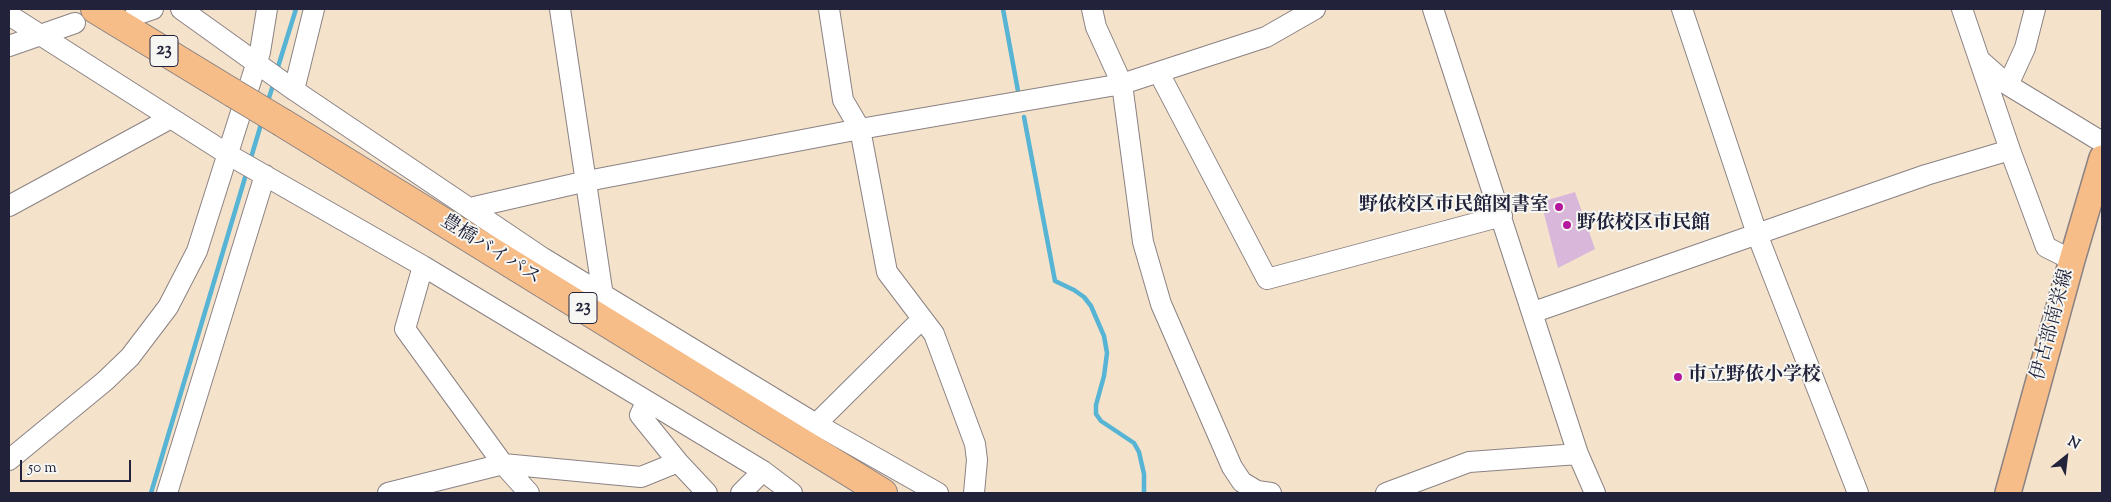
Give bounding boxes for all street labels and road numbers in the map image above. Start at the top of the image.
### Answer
road number: 23 [150,36,178,66]
street label: 豊橋バイパス [436,211,544,291]
street label: 伊古部南栄線 [2028,267,2080,383]
road number: 23 [569,292,597,324]

